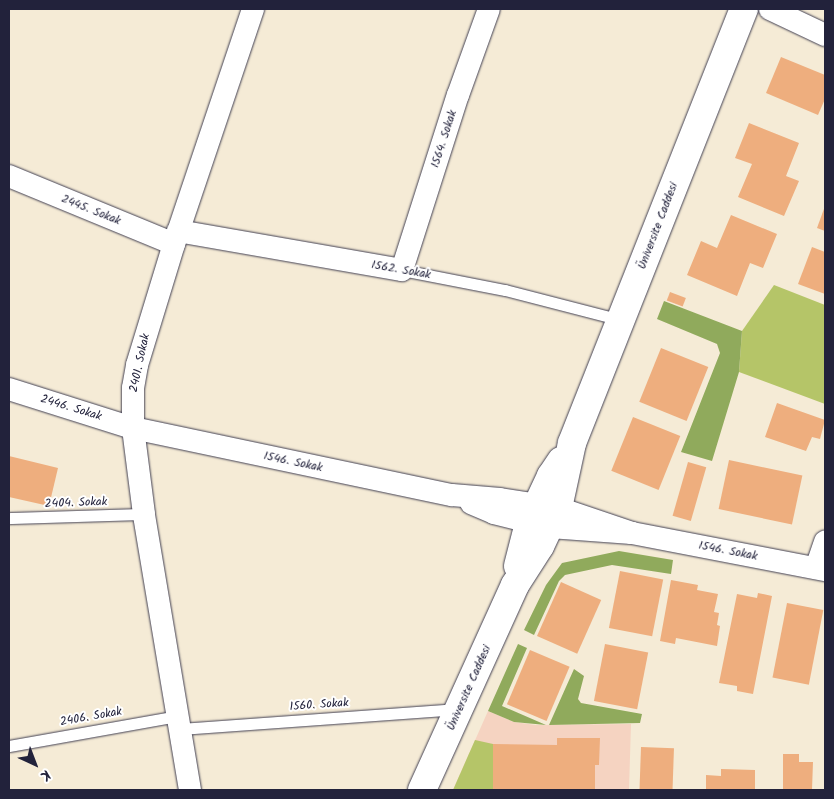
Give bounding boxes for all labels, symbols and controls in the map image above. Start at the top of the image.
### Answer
street label: 1564. Sokak [428,108,460,170]
street label: Üniversite Caddesi [635,181,681,271]
street label: 2445. Sokak [59,192,123,228]
street label: 1562. Sokak [370,258,432,282]
street label: 2401. Sokak [127,332,153,394]
street label: 2446. Sokak [39,392,103,424]
street label: 1546. Sokak [262,449,324,475]
street label: 2404. Sokak [44,495,108,511]
street label: 1546. Sokak [697,538,759,564]
street label: Üniversite Caddesi [444,643,494,733]
street label: 1560. Sokak [289,696,349,714]
street label: 2406. Sokak [59,704,123,730]
north arrow [10,739,60,789]
text: K [35,764,56,786]

